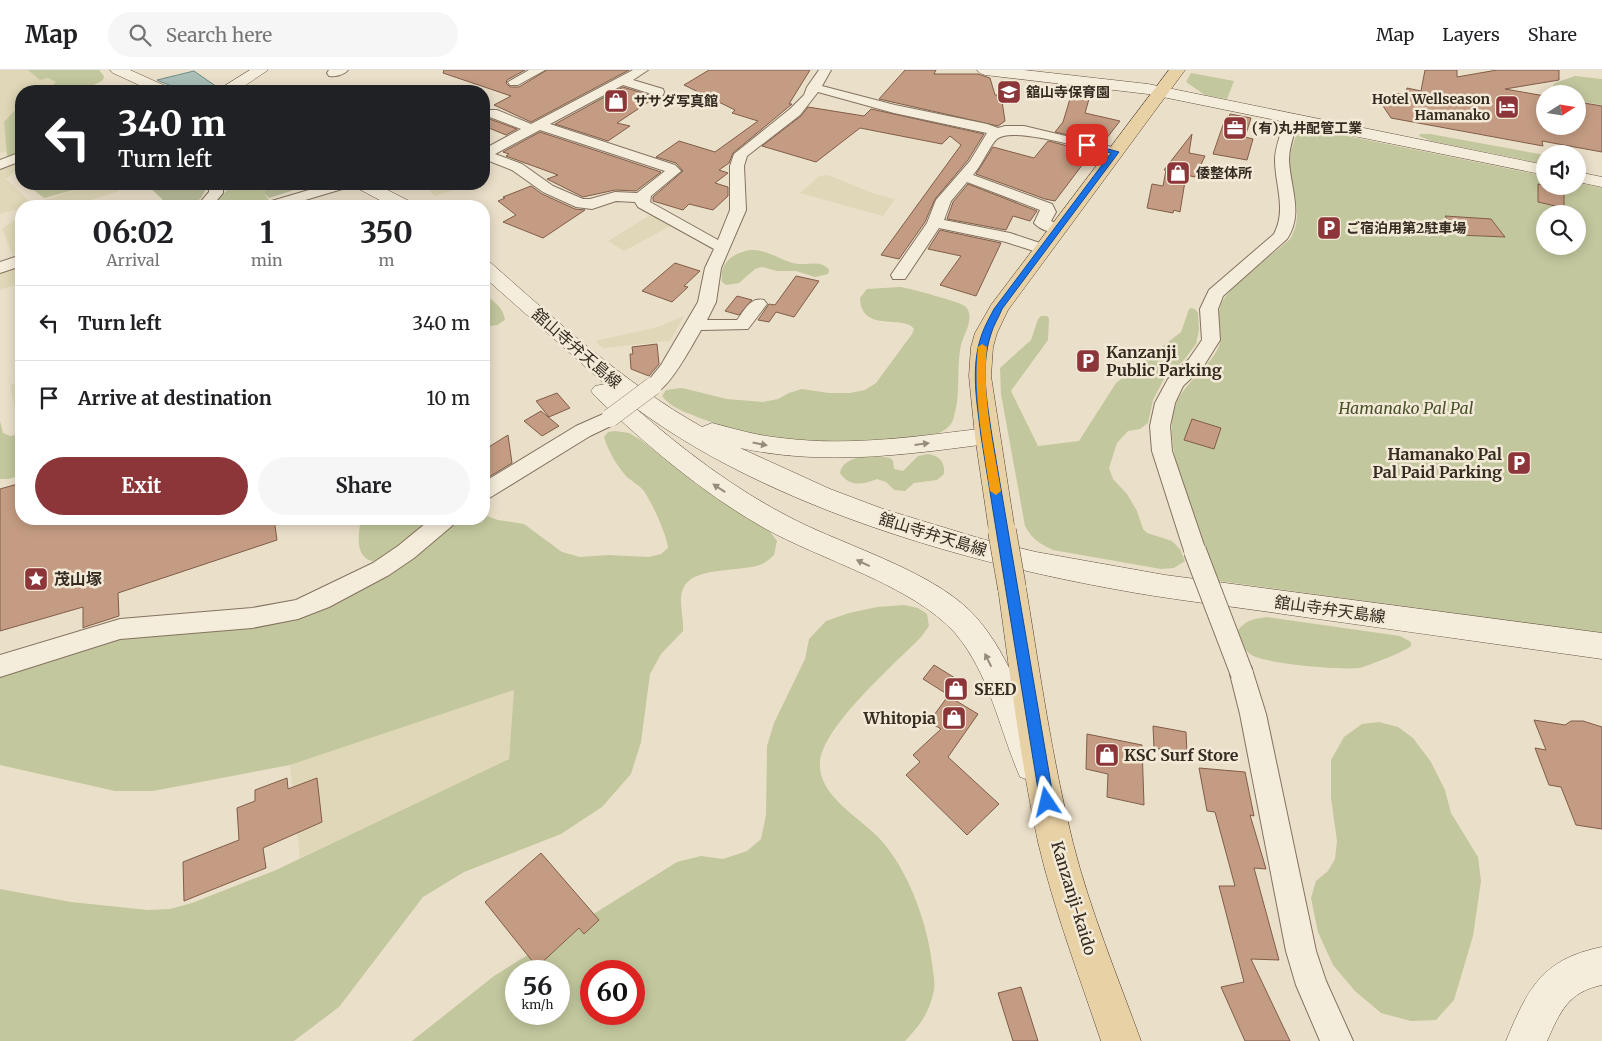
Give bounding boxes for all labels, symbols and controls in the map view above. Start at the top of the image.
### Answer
search box [108,12,458,57]
text: Map [25,19,78,50]
icon: search [126,21,154,49]
text: Search here [166,23,272,47]
text: Map [1376,23,1414,46]
text: Layers [1442,23,1500,46]
text: Share [1528,23,1577,46]
school or university icon: 舘山寺保育園 [996,79,1022,105]
place label: 舘山寺保育園 [1026,83,1110,101]
north arrow [1536,85,1586,135]
map controls [1536,85,1586,255]
shop icon: ササダ写真館 [603,88,629,114]
place label: Hotel Wellseason Hamanako [1372,90,1490,124]
place label: ササダ写真館 [634,92,718,110]
hotel icon: Hotel Wellseason Hamanako [1494,94,1520,120]
text: 340 m [118,102,226,146]
icon: left [35,105,100,170]
office icon: (有)丸井配管工業 [1222,115,1248,141]
place label: (有)丸井配管工業 [1252,119,1362,137]
pin [1066,124,1108,166]
icon: arrive [1073,131,1101,159]
text: Turn left [118,145,212,173]
button: sound [1536,145,1586,195]
shop icon: 倭整体所 [1165,160,1191,186]
place label: 倭整体所 [1196,164,1252,182]
button: search [1536,205,1586,255]
text: 06:02 [92,213,174,251]
text: 1 [260,213,274,251]
text: 350 [360,213,413,251]
parking icon: ご宿泊用第2駐車場 [1316,215,1342,241]
place label: ご宿泊用第2駐車場 [1346,219,1466,237]
text: Arrival [106,250,160,270]
text: min [251,250,283,270]
text: m [378,250,394,270]
street label: 舘山寺弁天島線 [528,304,626,392]
icon: left [35,309,63,337]
text: Turn left [78,311,162,335]
text: 340 m [412,311,470,335]
place label: Kanzanji Public Parking [1106,342,1222,380]
parking icon: Kanzanji Public Parking [1075,348,1101,374]
icon: arrive [35,384,63,412]
text: Arrive at destination [78,386,272,410]
text: 10 m [427,386,470,410]
park label: Hamanako Pal Pal [1337,398,1474,418]
one-way arrow [752,440,768,448]
one-way arrow [914,440,930,448]
place label: Hamanako Pal Pal Paid Parking [1372,444,1502,482]
parking icon: Hamanako Pal Pal Paid Parking [1506,450,1532,476]
button: Exit [35,457,248,515]
button: Share [258,457,470,515]
one-way arrow [713,483,726,493]
street label: 舘山寺弁天島線 [877,508,989,560]
one-way arrow [856,559,870,567]
place icon: 茂山塚 [23,566,49,592]
place label: 茂山塚 [54,569,102,589]
street label: 舘山寺弁天島線 [1273,591,1387,627]
one-way arrow [984,653,992,667]
shop icon: SEED [943,676,969,702]
place label: SEED [974,679,1017,699]
shop icon: Whitopia [941,705,967,731]
place label: Whitopia [862,708,936,728]
shop icon: KSC Surf Store [1094,742,1120,768]
place label: KSC Surf Store [1124,745,1239,765]
position arrow [1020,775,1072,827]
street label: Kanzanji-kaido [1047,839,1101,957]
speed limit sign: 60 [580,960,645,1025]
text: 56 [523,970,552,1002]
text: km/h [522,997,553,1012]

